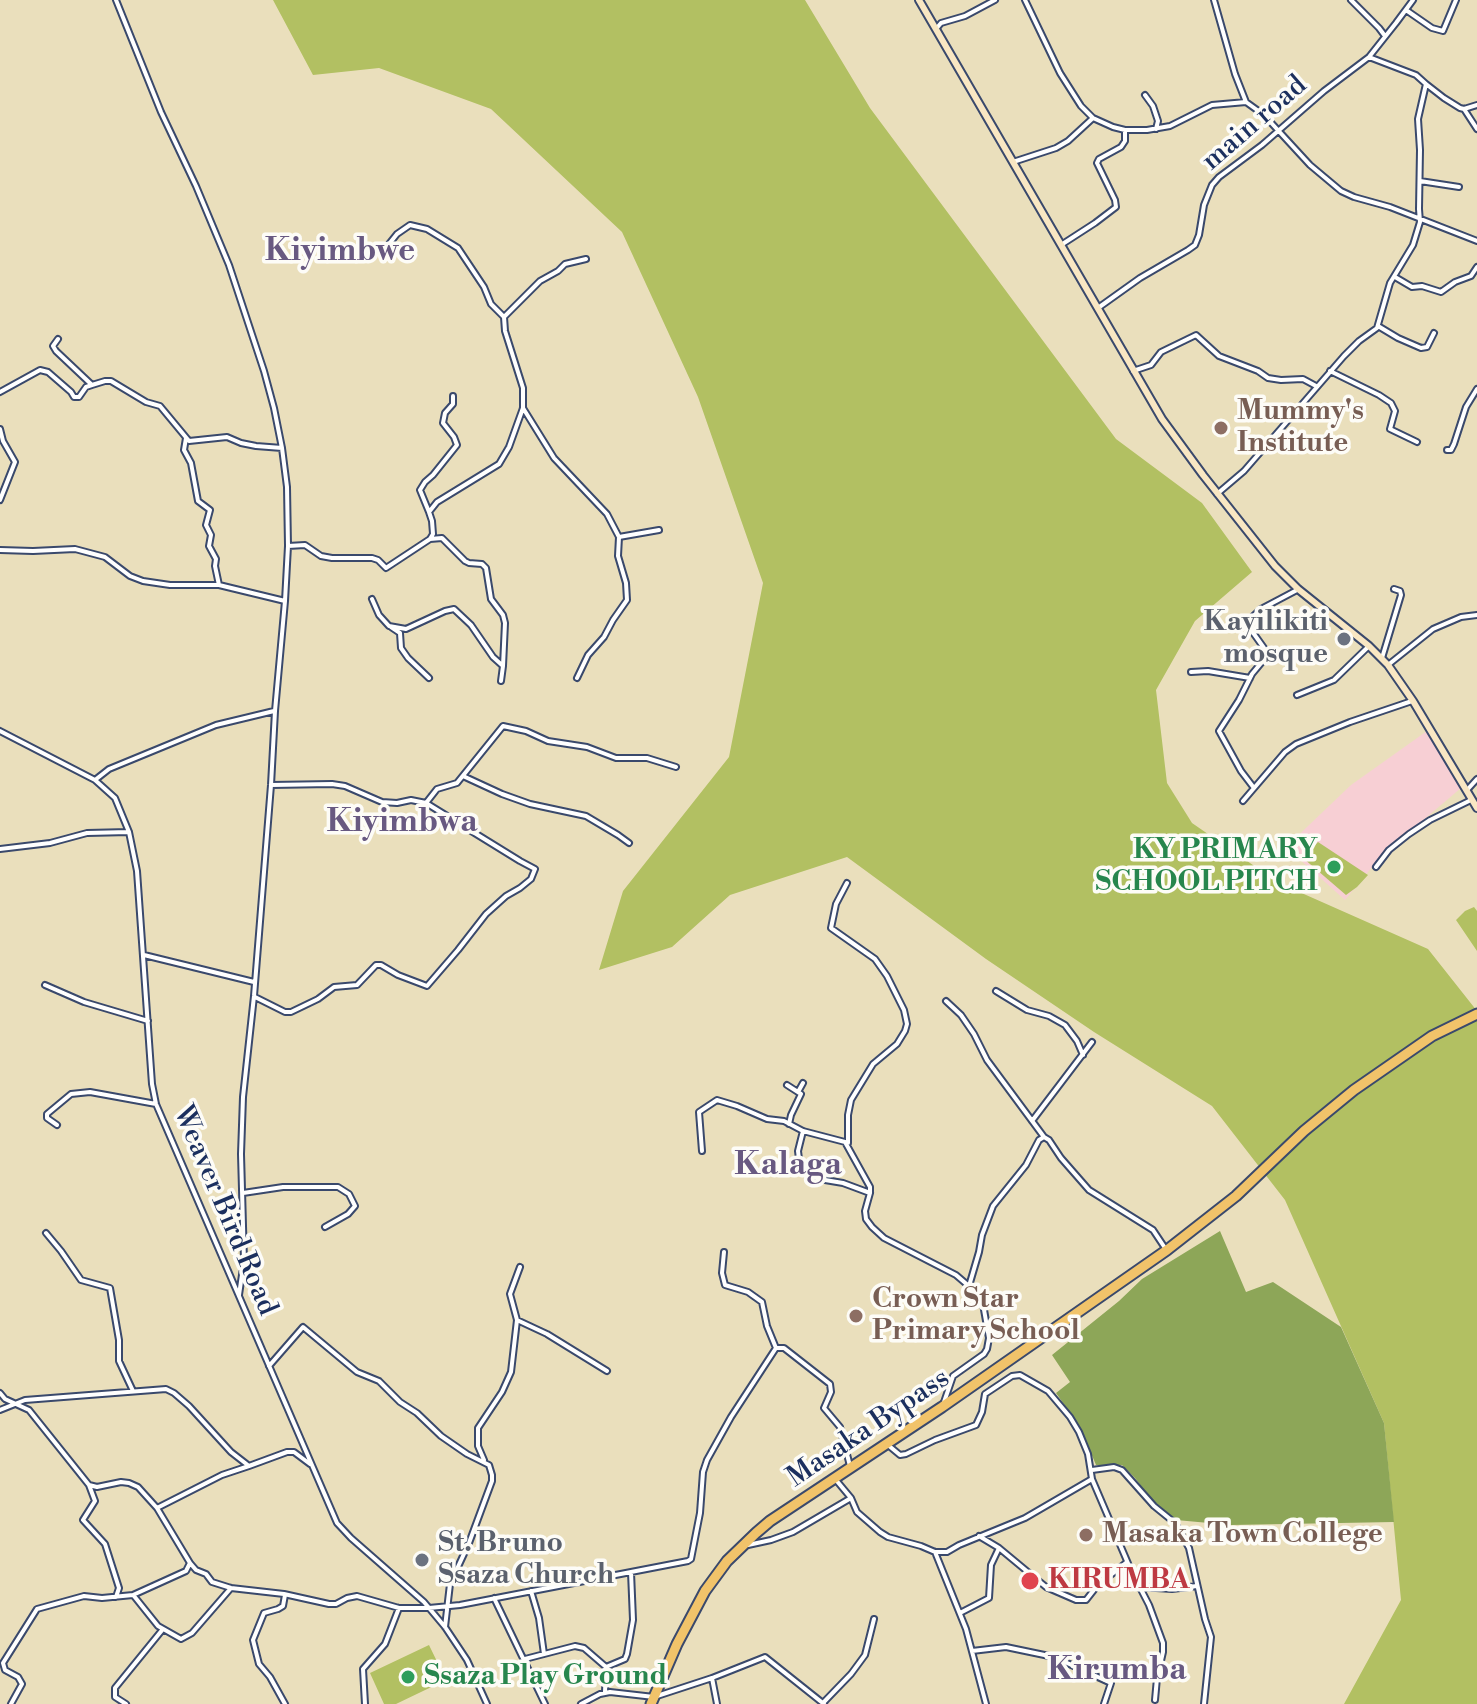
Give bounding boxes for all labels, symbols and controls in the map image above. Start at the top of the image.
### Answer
street label: main road [1196,69,1314,179]
district label: Kiyimbwe [265,233,415,271]
place label: Mummy's Institute [1237,395,1364,461]
marker: Mummy's Institute [1212,419,1230,437]
place label: Kayilikiti mosque [1203,606,1328,672]
marker: Kayilikiti mosque [1335,630,1353,648]
district label: Kiyimbwa [326,804,478,842]
place label: KY PRIMARY SCHOOL PITCH [1095,834,1318,900]
marker: KY PRIMARY SCHOOL PITCH [1325,858,1343,876]
street label: Weaver Bird Road [165,1101,283,1321]
district label: Kalaga [734,1147,842,1185]
place label: Crown Star Primary School [872,1283,1080,1349]
marker: Crown Star Primary School [847,1307,865,1325]
street label: Masaka Bypass [782,1362,956,1496]
place label: Masaka Town College [1102,1518,1383,1552]
marker: Masaka Town College [1077,1526,1095,1544]
place label: St. Bruno Ssaza Church [438,1527,614,1593]
marker: St. Bruno Ssaza Church [413,1551,431,1569]
place label: KIRUMBA [1048,1564,1190,1598]
marker: KIRUMBA [1019,1570,1041,1592]
district label: Kirumba [1047,1652,1187,1690]
place label: Ssaza Play Ground [424,1660,667,1694]
marker: Ssaza Play Ground [399,1668,417,1686]

